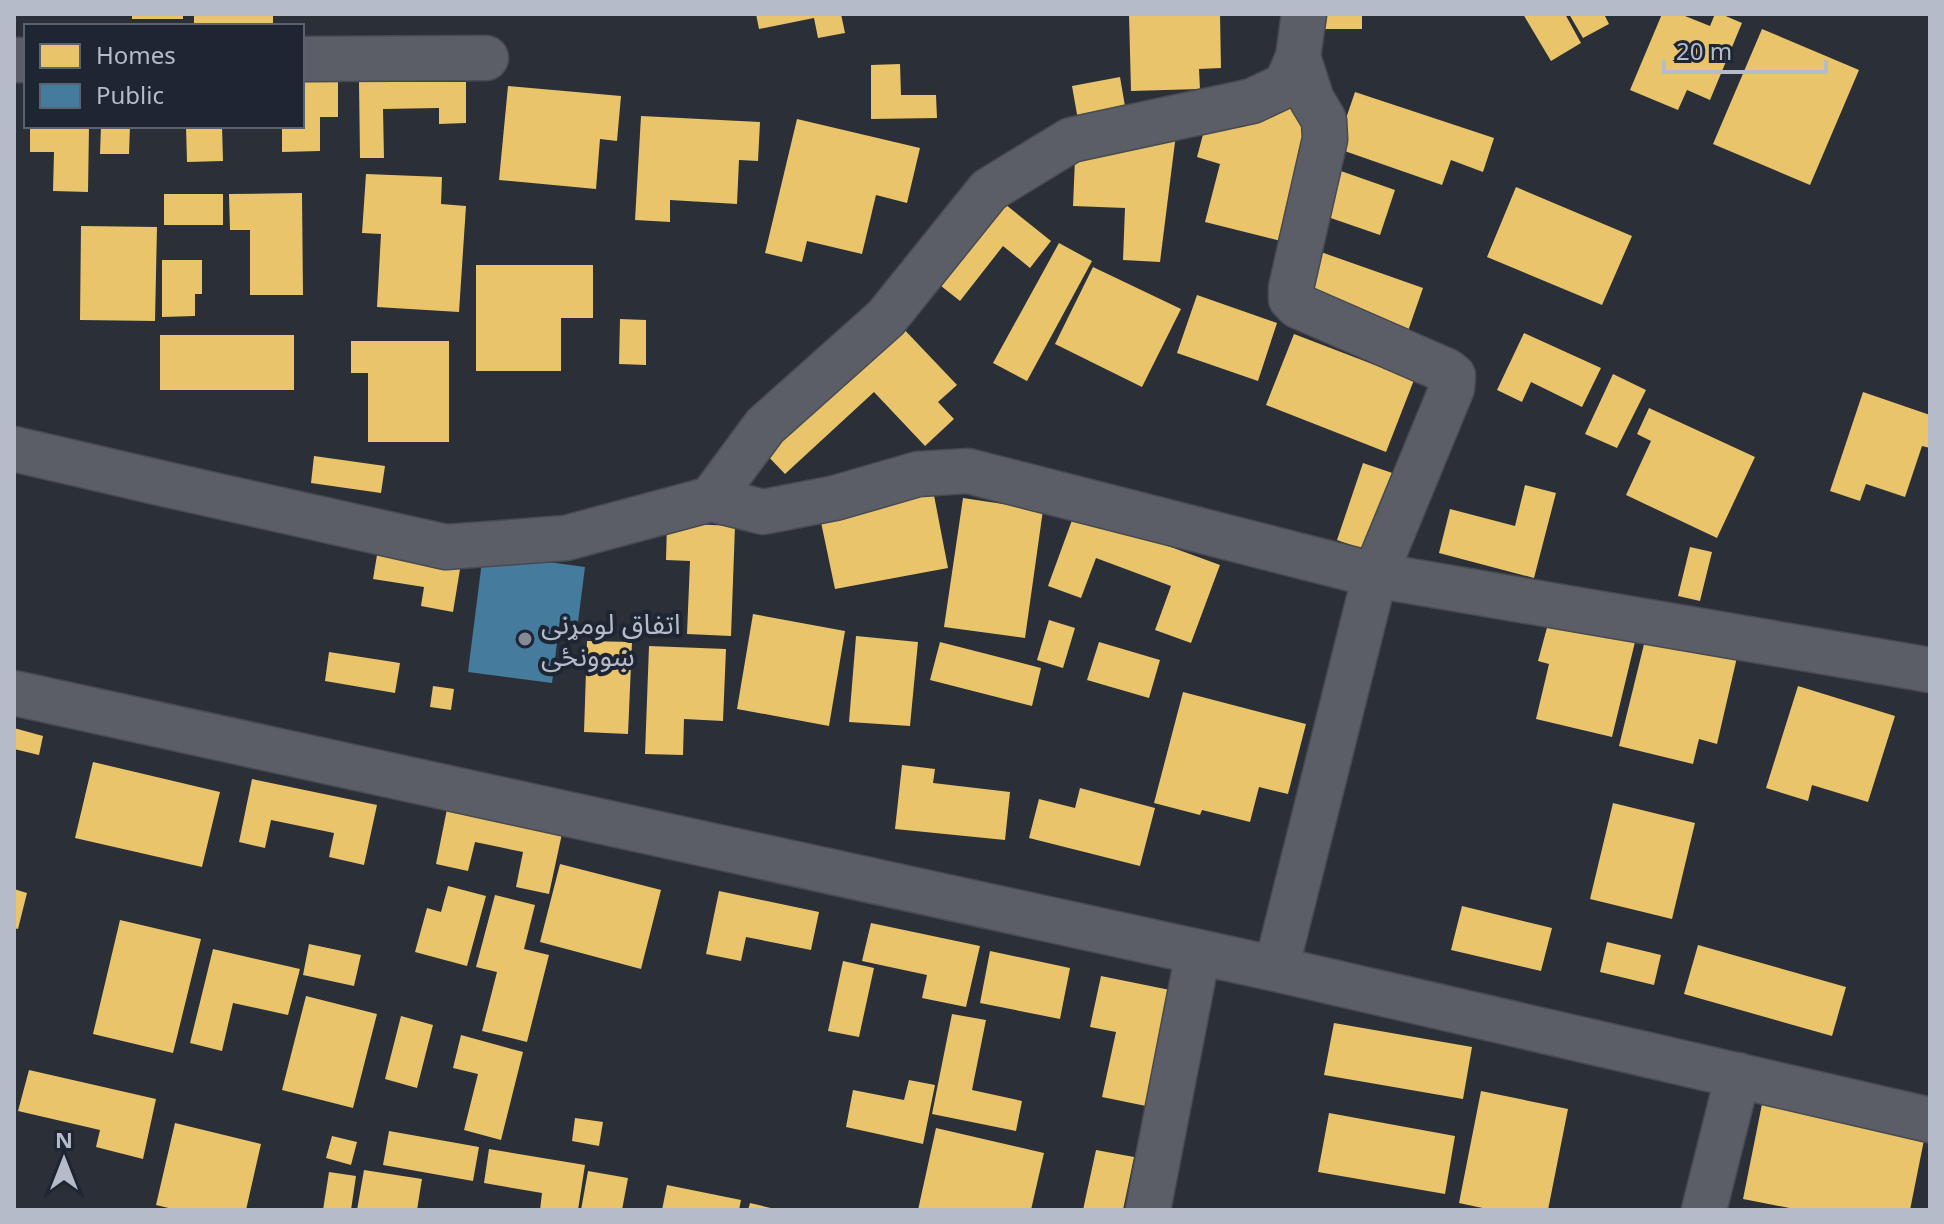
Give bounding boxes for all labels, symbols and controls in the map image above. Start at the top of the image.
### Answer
legend [24,24,304,128]
scale bar [1664,24,1826,74]
text: 20 m [1676,34,1732,67]
text: Homes [96,38,176,71]
text: Public [96,78,164,111]
place label: اتفاق لومړنی ښوونځی [541,604,681,674]
marker: اتفاق لومړنی ښوونځی [516,630,534,648]
north arrow [24,1120,104,1200]
text: N [55,1124,73,1154]

